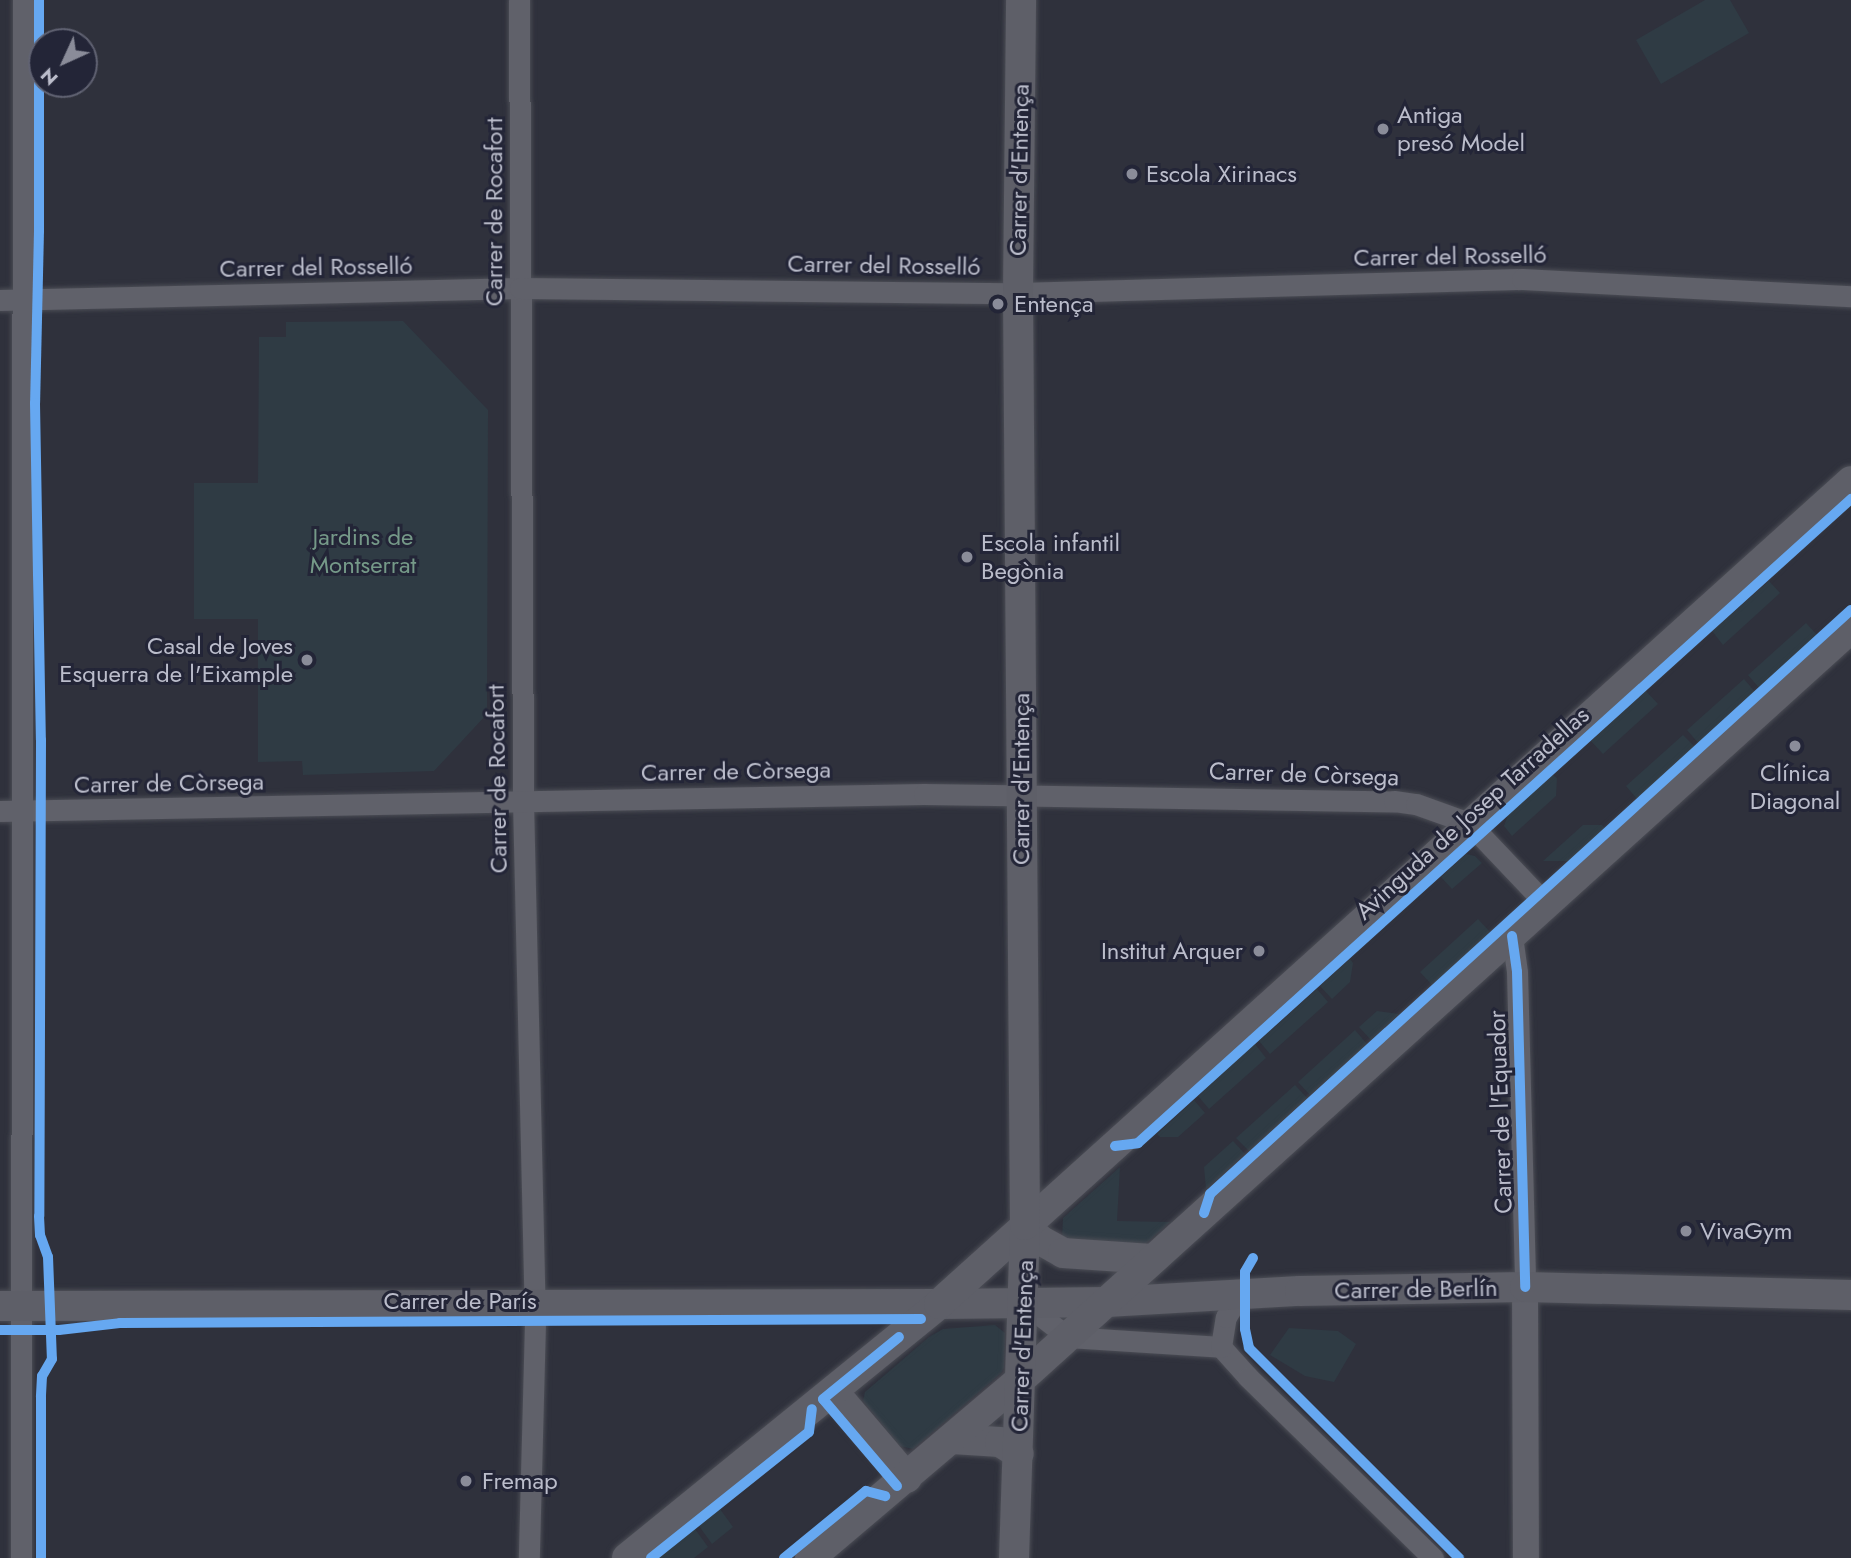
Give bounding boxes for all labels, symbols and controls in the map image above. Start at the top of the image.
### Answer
north arrow [28,28,98,98]
text: N [34,62,64,92]
street label: Carrer d'Entença [1003,84,1035,256]
place label: Antiga presó Model [1397,101,1525,157]
street label: Carrer de Rocafort [480,118,508,306]
marker: Antiga presó Model [1375,121,1391,137]
place label: Escola Xirinacs [1146,160,1297,188]
marker: Escola Xirinacs [1124,166,1140,182]
street label: Carrer del Rosselló [1353,240,1547,272]
street label: Carrer del Rosselló [787,249,981,281]
street label: Carrer del Rosselló [219,251,413,283]
place label: Entença [1014,290,1094,318]
marker: Entença [988,294,1008,314]
park label: Jardins de Montserrat [310,523,416,579]
place label: Escola infantil Begònia [981,529,1120,585]
marker: Escola infantil Begònia [959,549,975,565]
place label: Casal de Joves Esquerra de l'Eixample [59,632,293,688]
marker: Casal de Joves Esquerra de l'Eixample [299,652,315,668]
street label: Carrer de Rocafort [481,684,513,874]
street label: Carrer d'Entença [1007,693,1035,865]
street label: Avinguda de Josep Tarradellas [1349,700,1595,926]
marker: Clínica Diagonal [1785,736,1805,756]
street label: Carrer de Còrsega [641,755,831,787]
street label: Carrer de Còrsega [1208,756,1400,792]
place label: Clínica Diagonal [1750,759,1840,815]
street label: Carrer de Còrsega [74,767,264,799]
place label: Institut Arquer [1101,937,1243,965]
marker: Institut Arquer [1249,941,1269,961]
street label: Carrer de l'Equador [1482,1010,1518,1214]
place label: VivaGym [1700,1217,1792,1245]
marker: VivaGym [1678,1223,1694,1239]
street label: Carrer d'Entença [1005,1260,1039,1432]
street label: Carrer de Berlín [1334,1273,1498,1305]
street label: Carrer de París [383,1287,537,1315]
place label: Fremap [482,1467,558,1495]
marker: Fremap [456,1471,476,1491]

